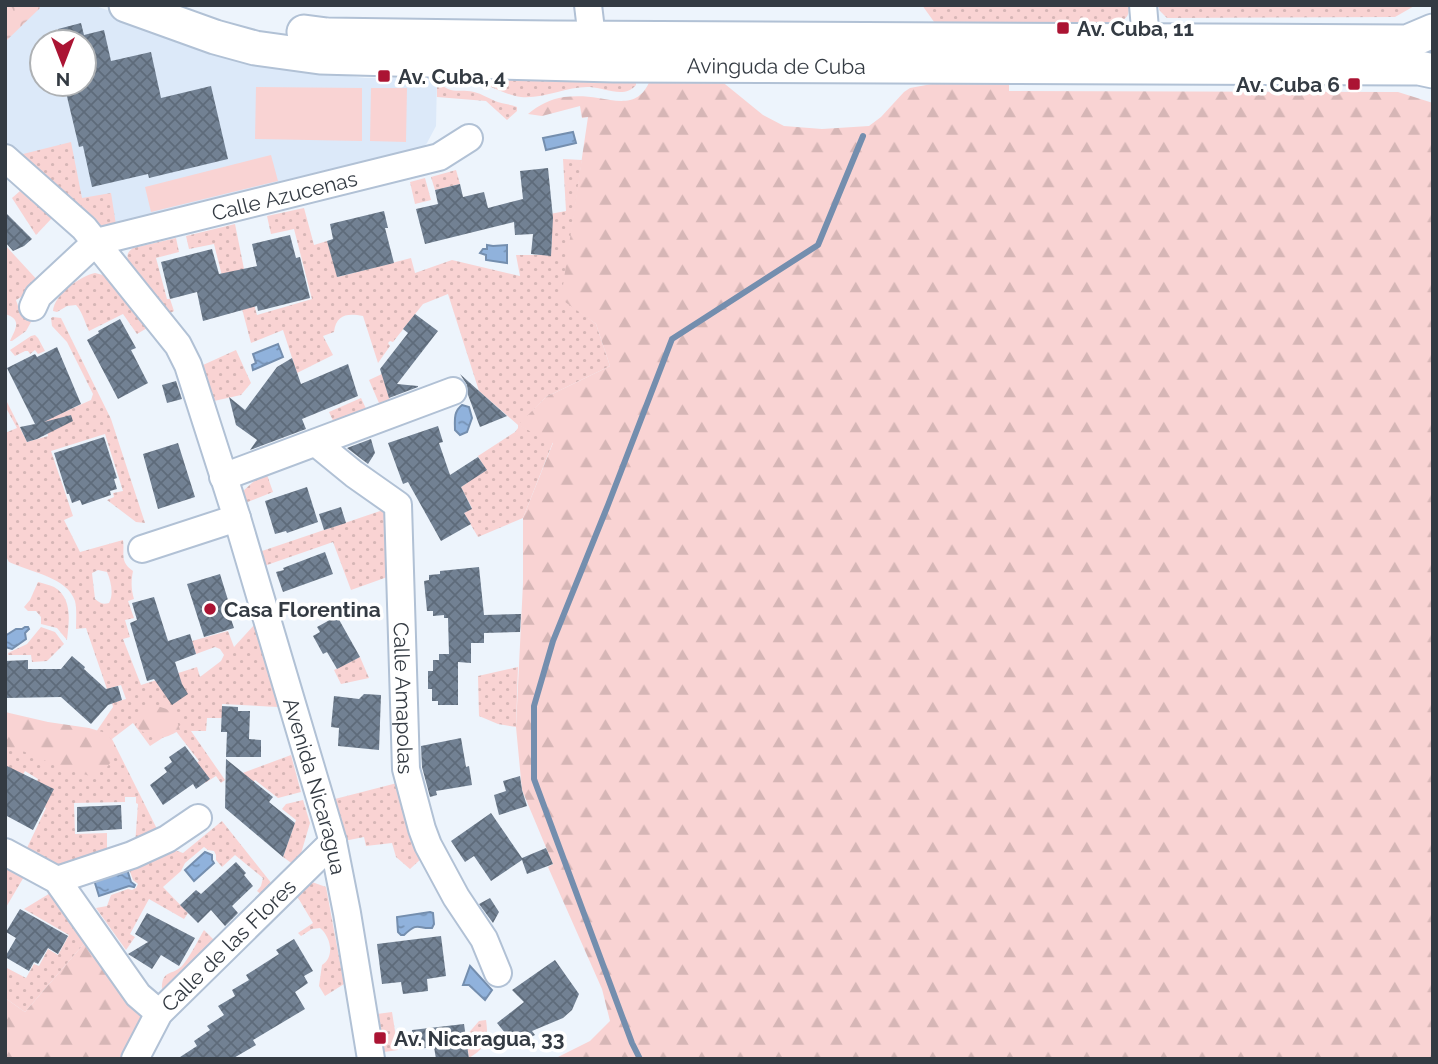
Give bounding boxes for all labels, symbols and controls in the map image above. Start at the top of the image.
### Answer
place label: Av. Cuba, 11 [1077,16,1194,41]
marker: Av. Cuba, 11 [1055,20,1071,36]
north arrow [28,28,98,98]
street label: Avinguda de Cuba [687,53,866,78]
place label: Av. Cuba, 4 [398,64,506,89]
marker: Av. Cuba, 4 [376,68,392,84]
text: N [56,69,70,91]
place label: Av. Cuba 6 [1236,72,1340,97]
marker: Av. Cuba 6 [1346,76,1362,92]
street label: Calle Azucenas [209,165,360,225]
place label: Casa Florentina [224,597,381,622]
marker: Casa Florentina [202,601,218,617]
street label: Calle Amapolas [389,622,419,774]
street label: Avenida Nicaragua [278,695,352,877]
street label: Calle de las Flores [156,873,301,1016]
place label: Av. Nicaragua, 33 [394,1026,564,1051]
marker: Av. Nicaragua, 33 [372,1030,388,1046]

